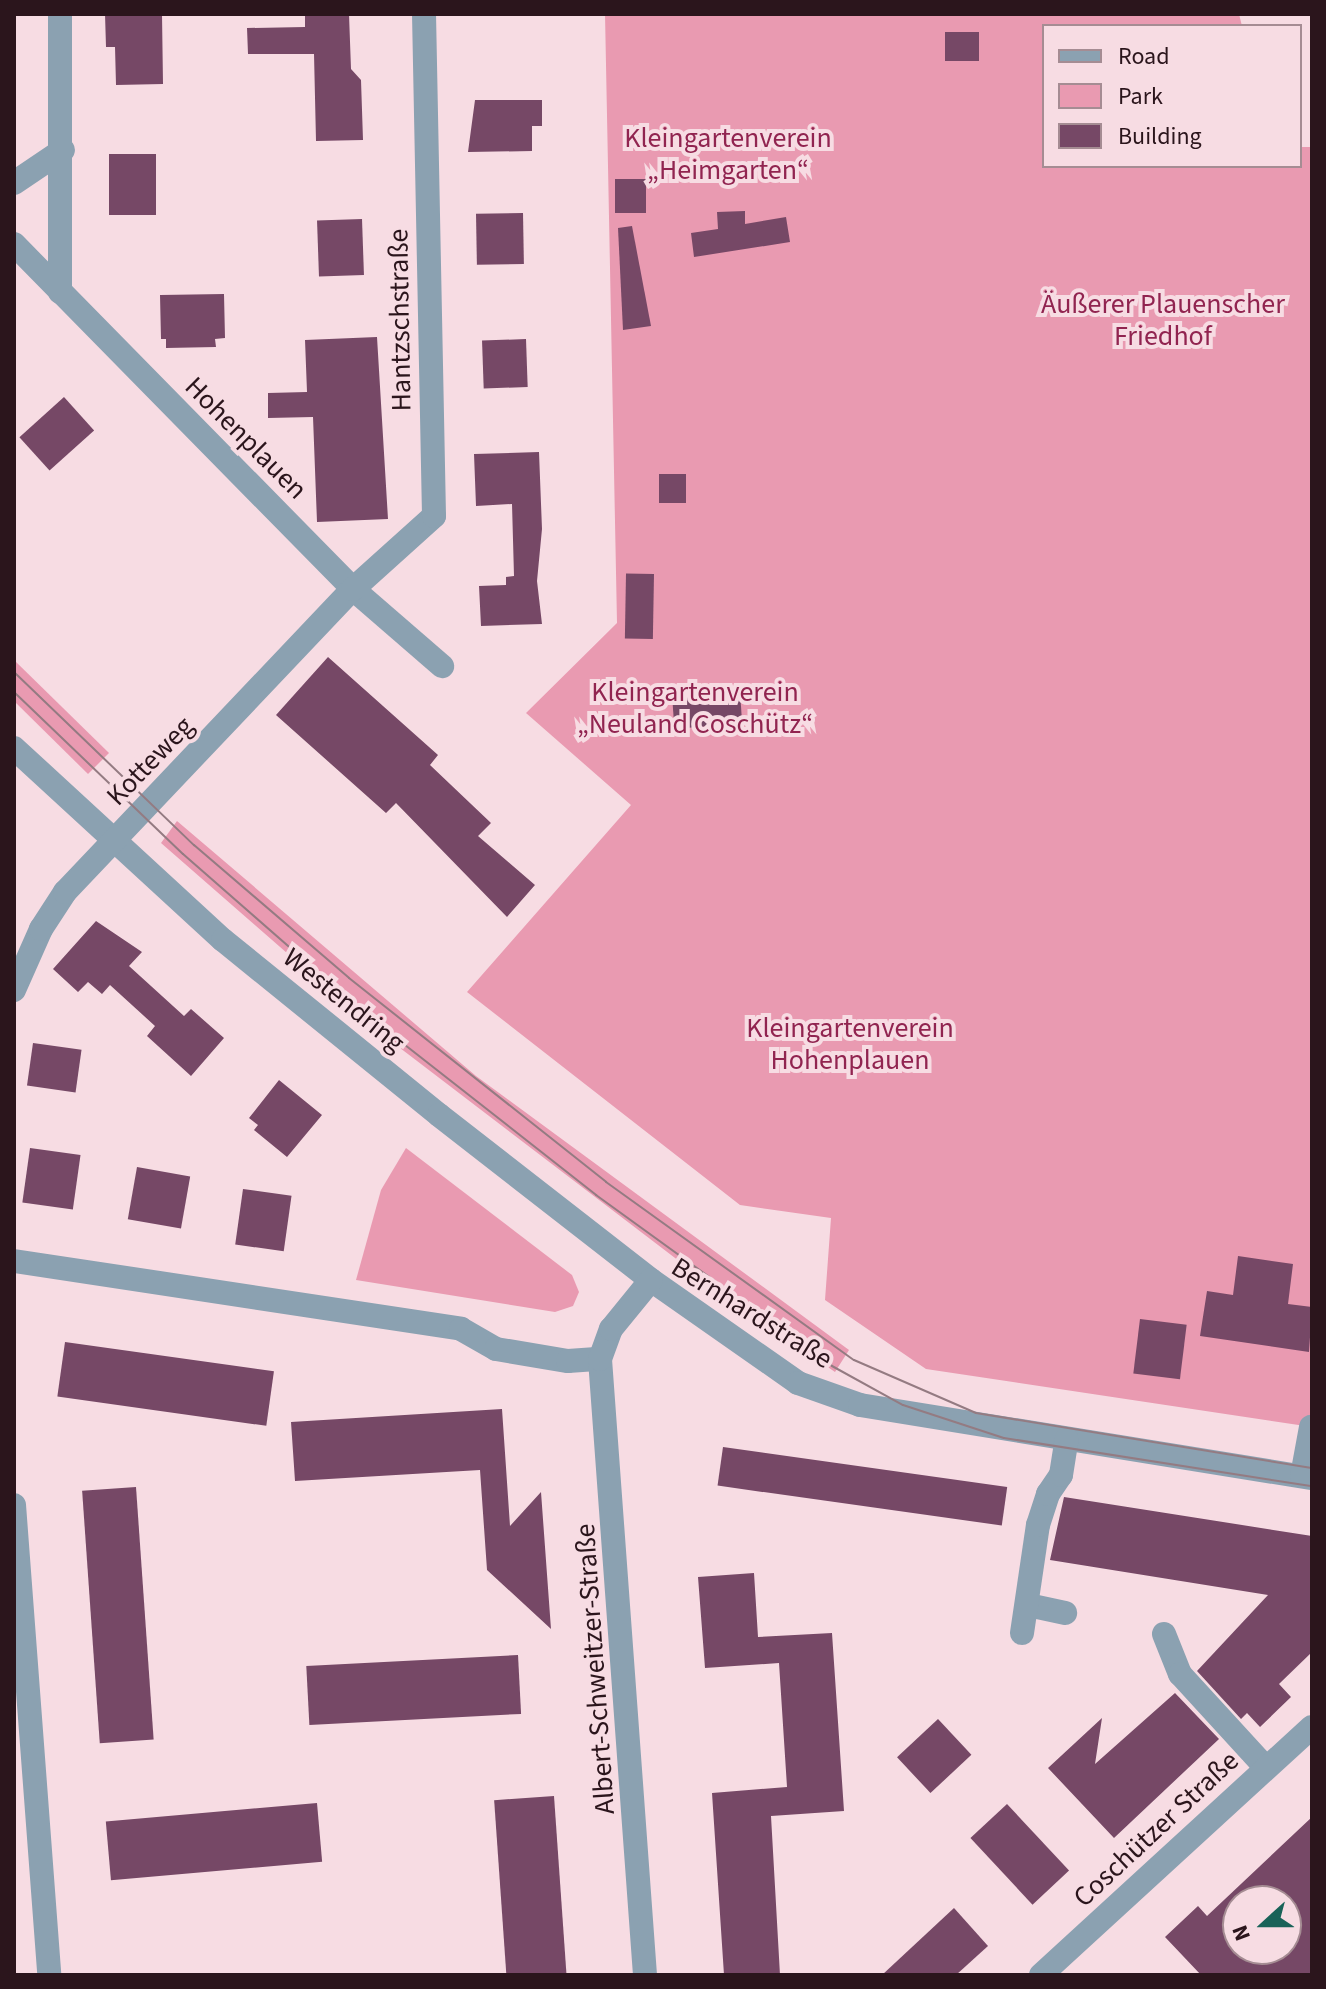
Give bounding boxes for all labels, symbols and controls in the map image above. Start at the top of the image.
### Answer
legend [1042,24,1302,168]
text: Road [1118,39,1170,74]
text: Park [1118,79,1163,114]
text: Building [1118,119,1202,154]
park label: Kleingartenverein „Heimgarten“ [624,121,832,187]
street label: Hantzschstraße [382,228,418,412]
park label: Äußerer Plauenscher Friedhof [1041,287,1285,353]
street label: Hohenplauen [178,370,314,506]
park label: Kleingartenverein „Neuland Coschütz“ [577,675,813,741]
street label: Kotteweg [100,710,200,812]
street label: Westendring [276,941,412,1059]
park label: Kleingartenverein Hohenplauen [746,1011,954,1077]
street label: Bernhardstraße [665,1250,839,1376]
street label: Albert-Schweitzer-Straße [568,1523,622,1815]
street label: Coschützer Straße [1067,1744,1245,1914]
north arrow [1222,1885,1302,1965]
text: N [1224,1920,1259,1945]

